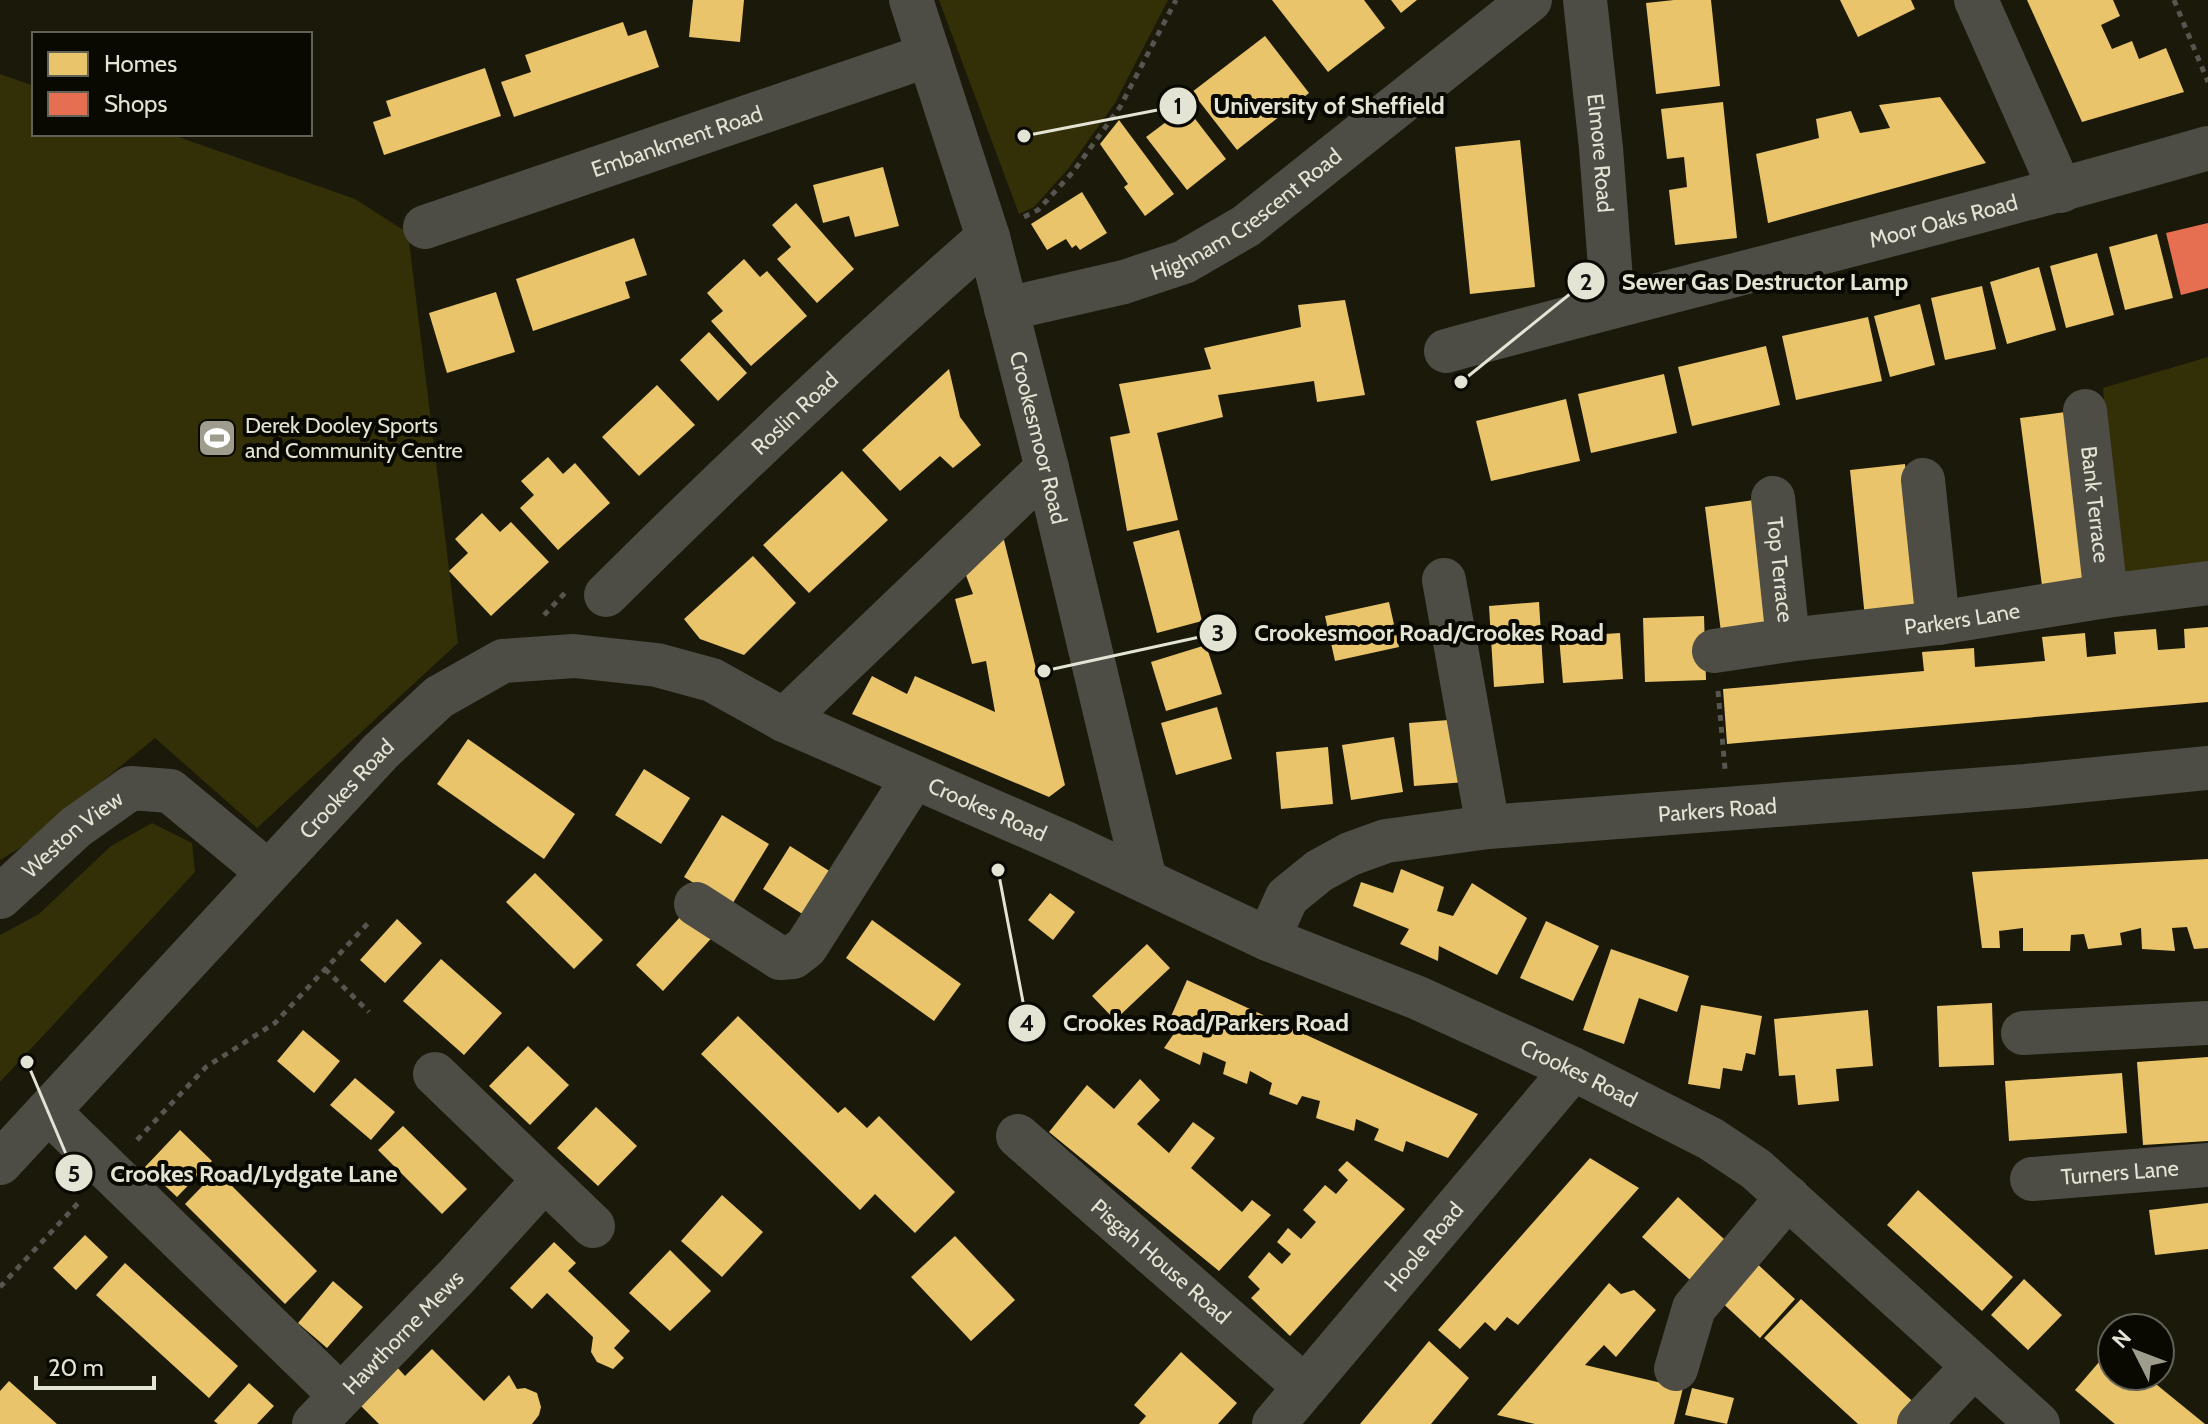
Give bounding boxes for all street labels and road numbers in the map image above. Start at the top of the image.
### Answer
street label: Elmore Road [1581,92,1619,214]
street label: Embankment Road [588,100,766,183]
street label: Highnam Crescent Road [1147,142,1347,286]
street label: Moor Oaks Road [1866,189,2021,254]
street label: Crookesmoor Road [1004,348,1073,527]
street label: Roslin Road [746,366,844,461]
street label: Bank Terrace [2075,445,2115,564]
street label: Top Terrace [1761,516,1799,624]
street label: Parkers Lane [1903,597,2022,641]
street label: Crookes Road [294,733,399,845]
street label: Crookes Road [924,772,1051,847]
street label: Weston View [16,785,128,884]
street label: Parkers Road [1657,792,1778,828]
street label: Crookes Road [1516,1034,1642,1113]
street label: Turners Lane [2060,1154,2180,1191]
street label: Pisgah House Road [1085,1193,1236,1330]
street label: Hoole Road [1379,1197,1469,1297]
street label: Hawthorne Mews [337,1265,469,1400]

